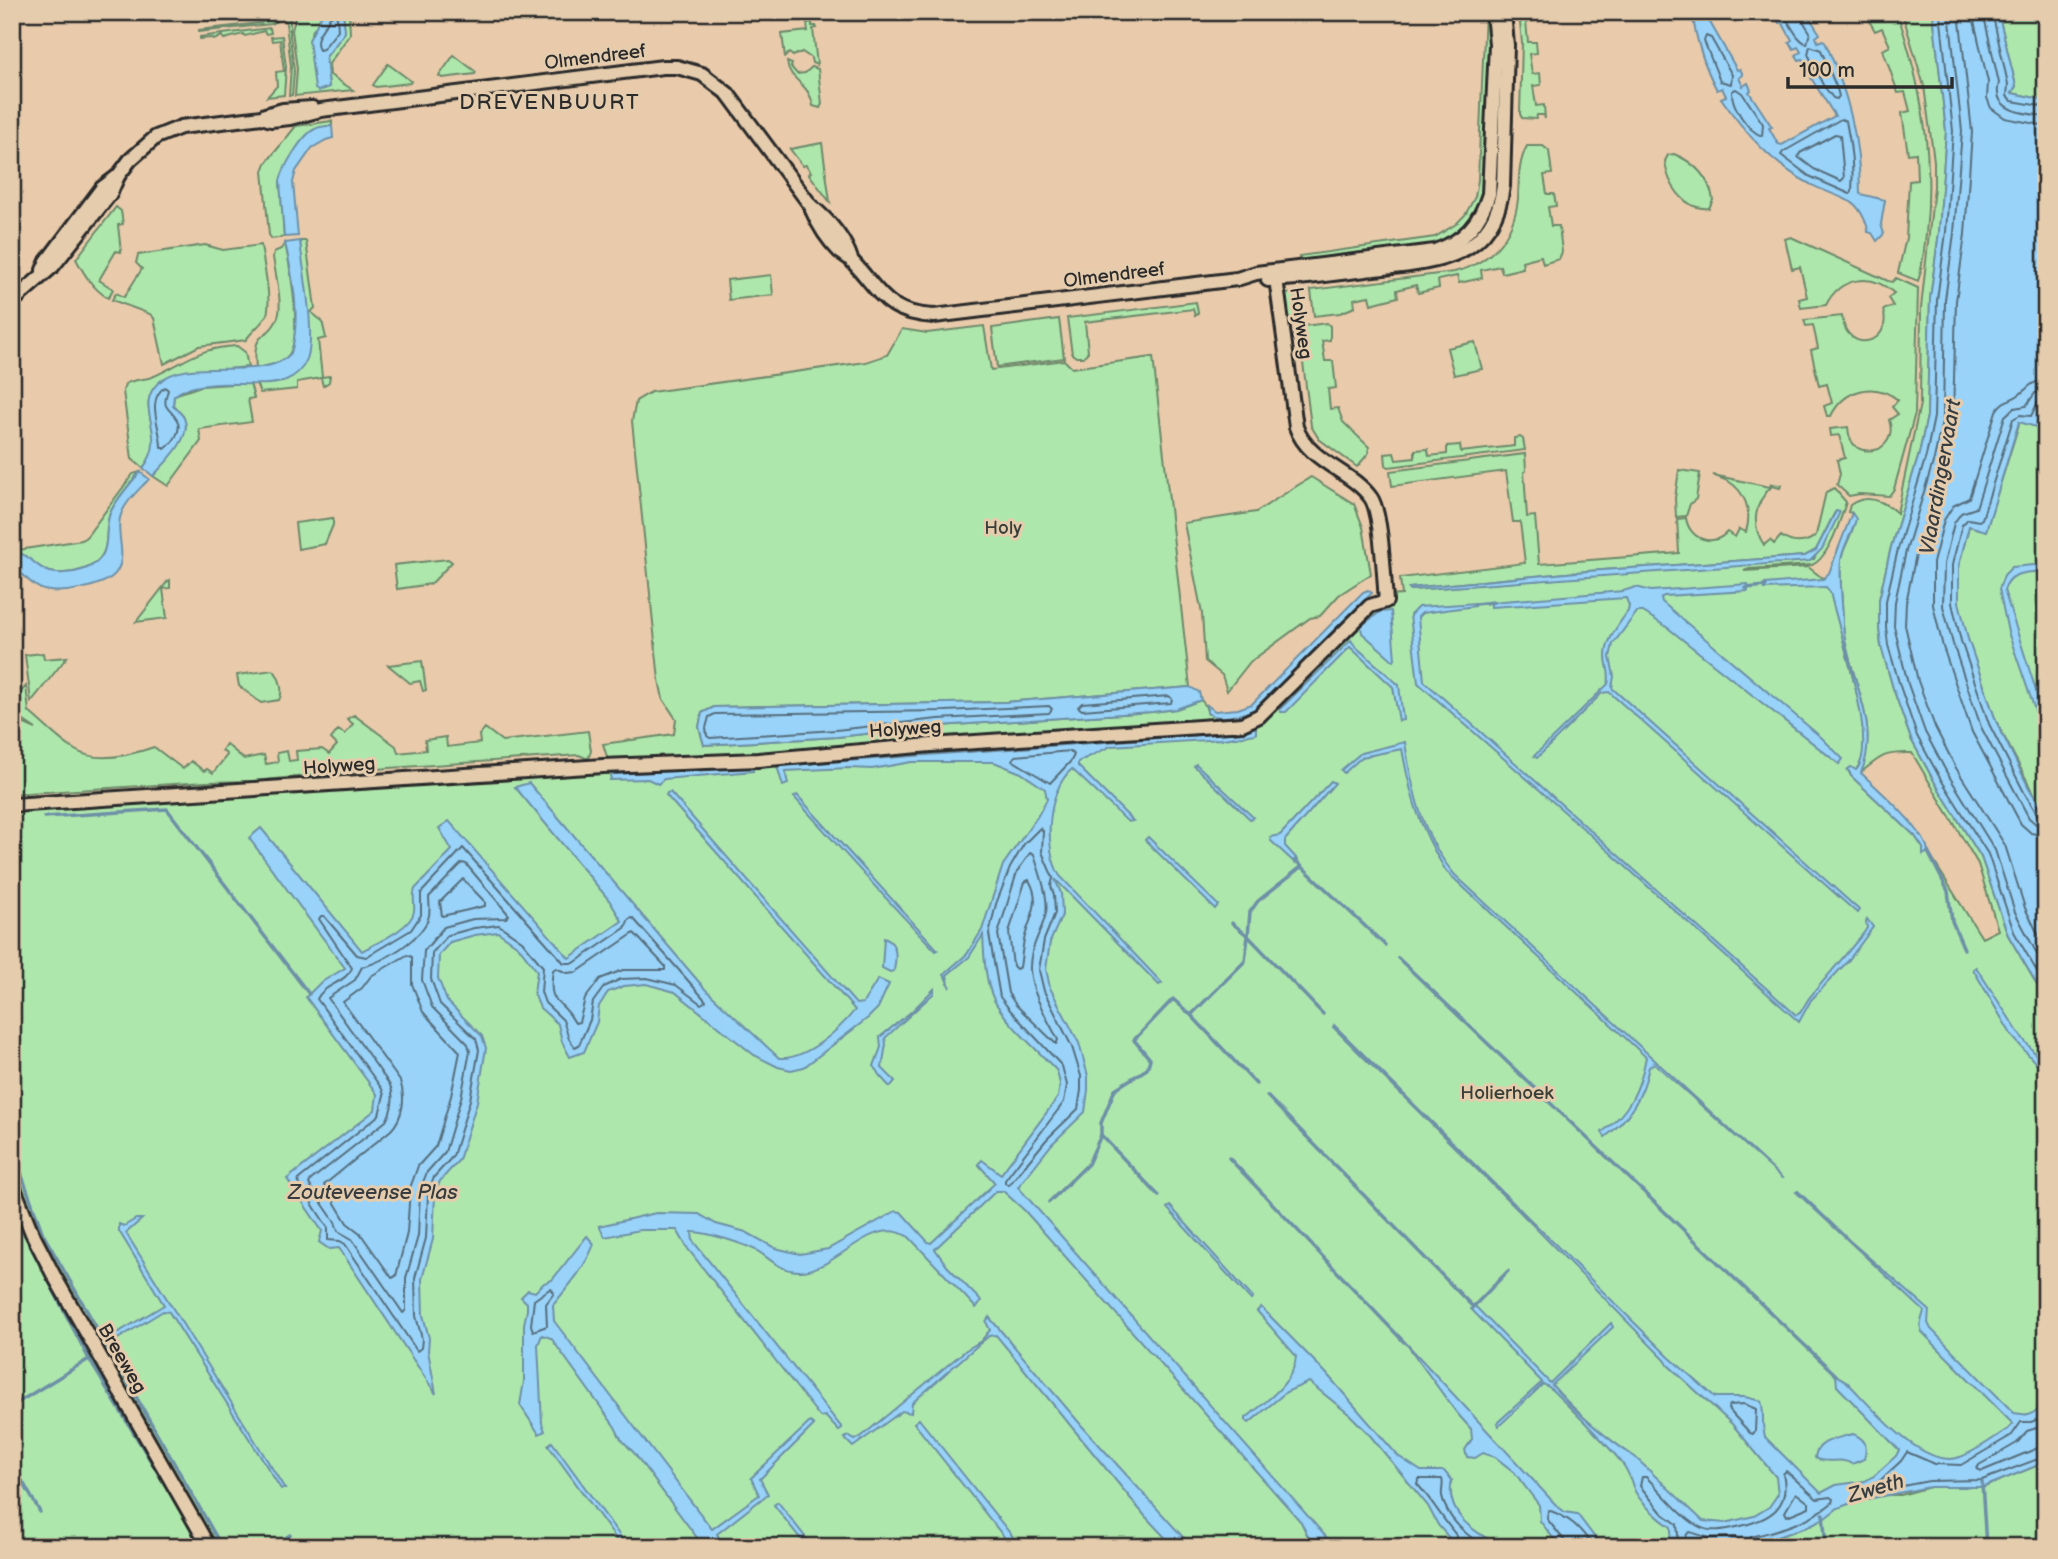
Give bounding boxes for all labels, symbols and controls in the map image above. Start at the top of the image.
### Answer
street label: Olmendreef [543,40,647,75]
scale bar [1788,46,1953,90]
text: 100 m [1799,58,1855,83]
district label: DREVENBUURT [459,90,641,115]
street label: Olmendreef [1062,258,1166,293]
street label: Holyweg [1284,286,1317,361]
water label: Vlaardingervaart [1915,397,1967,557]
park label: Holy [984,517,1022,540]
street label: Holyweg [868,716,942,743]
street label: Holyweg [302,753,376,780]
park label: Holierhoek [1460,1082,1554,1105]
water label: Zouteveense Plas [287,1180,458,1205]
street label: Breeweg [93,1320,151,1398]
water label: Zweth [1844,1468,1907,1509]

